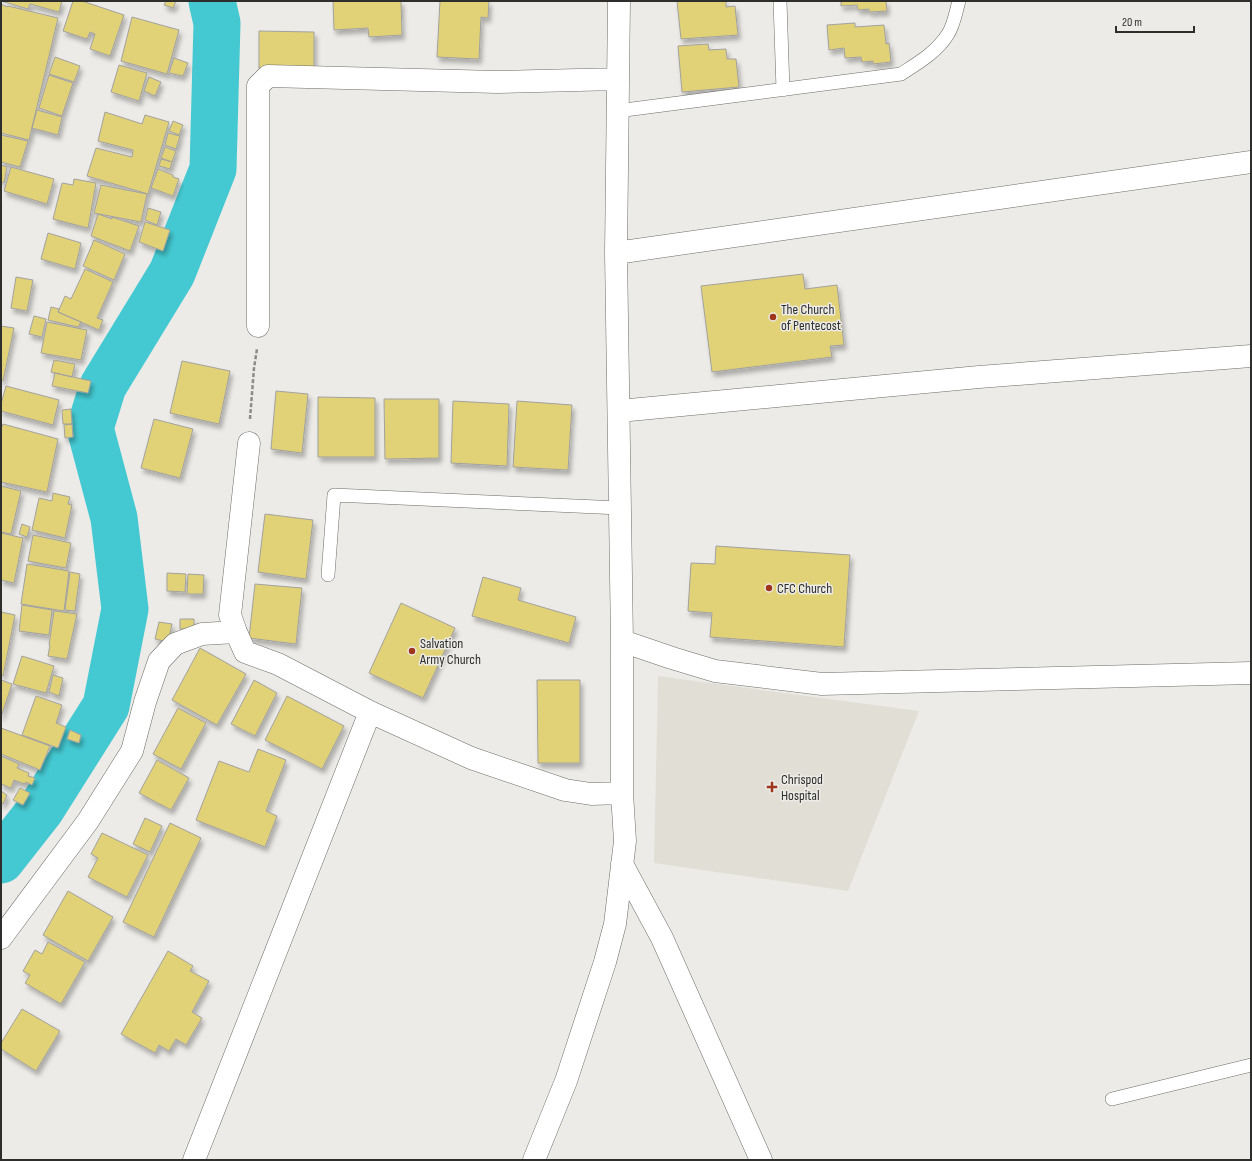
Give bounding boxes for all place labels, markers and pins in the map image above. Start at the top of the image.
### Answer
place label: The Church of Pentecost [781,301,841,334]
marker: The Church of Pentecost [768,312,778,322]
place label: CFC Church [777,580,832,597]
marker: CFC Church [764,583,774,593]
place label: Salvation Army Church [419,635,481,668]
marker: Salvation Army Church [407,646,417,656]
place label: Chrispod Hospital [781,771,823,804]
marker: Chrispod Hospital [766,781,778,793]

